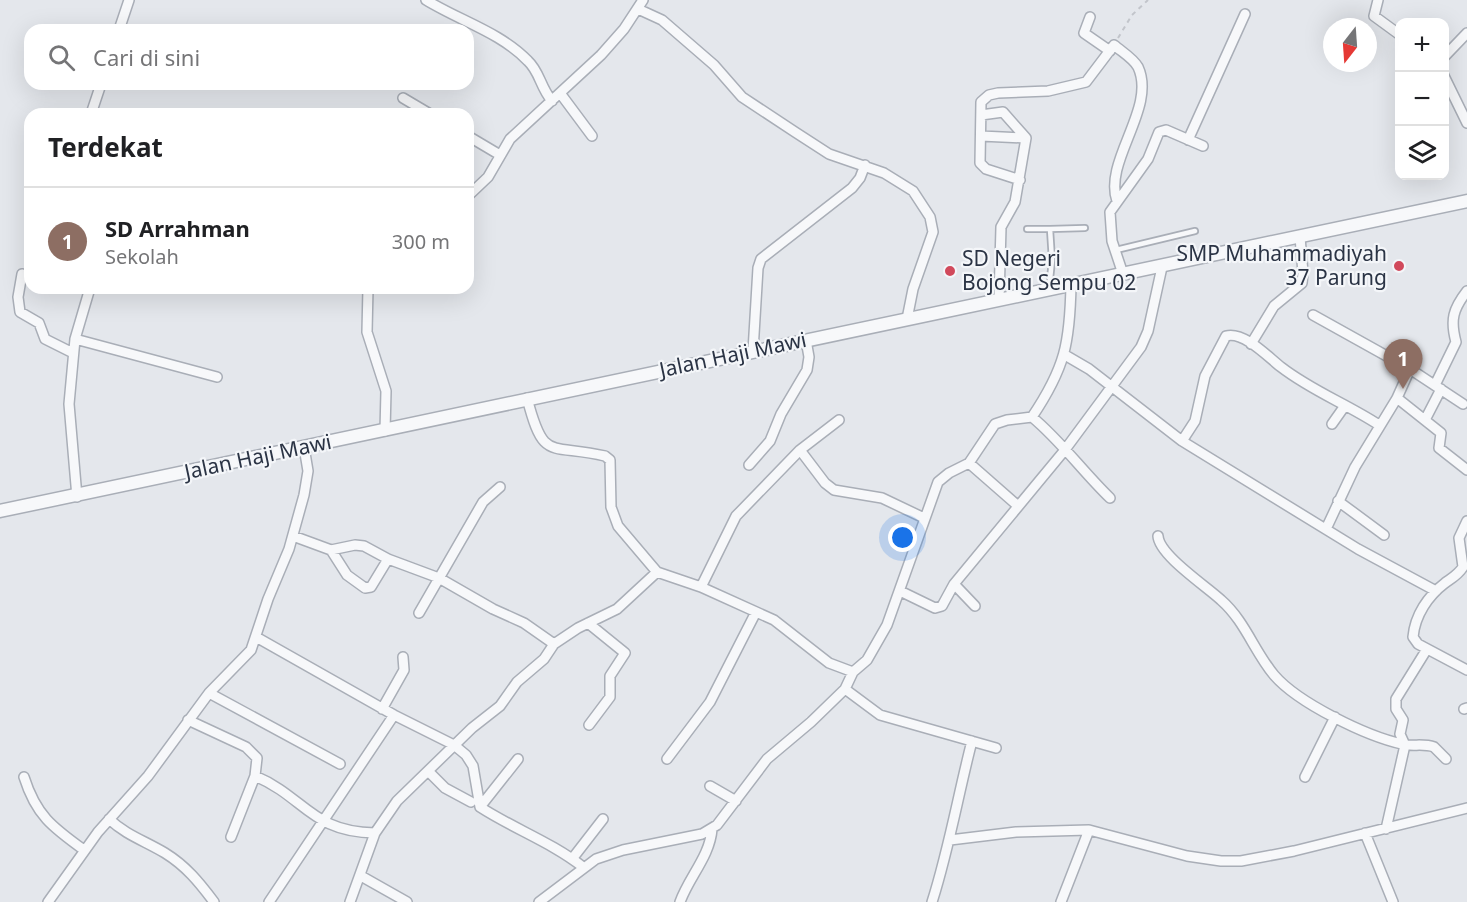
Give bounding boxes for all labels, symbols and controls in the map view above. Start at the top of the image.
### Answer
north arrow [1323,18,1377,72]
map controls [1395,18,1449,180]
button: + [1395,18,1449,72]
search box [24,24,474,90]
icon: search [45,41,78,74]
text: Cari di sini [93,42,200,72]
button: − [1395,72,1449,126]
button: layers [1395,126,1449,180]
text: Terdekat [48,129,163,165]
text: SD Arrahman [105,213,250,243]
text: 1 [62,228,73,255]
text: 300 m [392,228,450,255]
place label: SMP Muhammadiyah 37 Parung [1177,239,1387,291]
text: Sekolah [105,243,179,270]
place label: SD Negeri Bojong Sempu 02 [962,244,1136,296]
marker: SMP Muhammadiyah 37 Parung [1392,259,1406,273]
marker: SD Negeri Bojong Sempu 02 [943,264,957,278]
street label: Jalan Haji Mawi [655,325,809,384]
pin: 1 [1384,340,1422,389]
street label: Jalan Haji Mawi [180,427,334,486]
your location [888,523,917,552]

